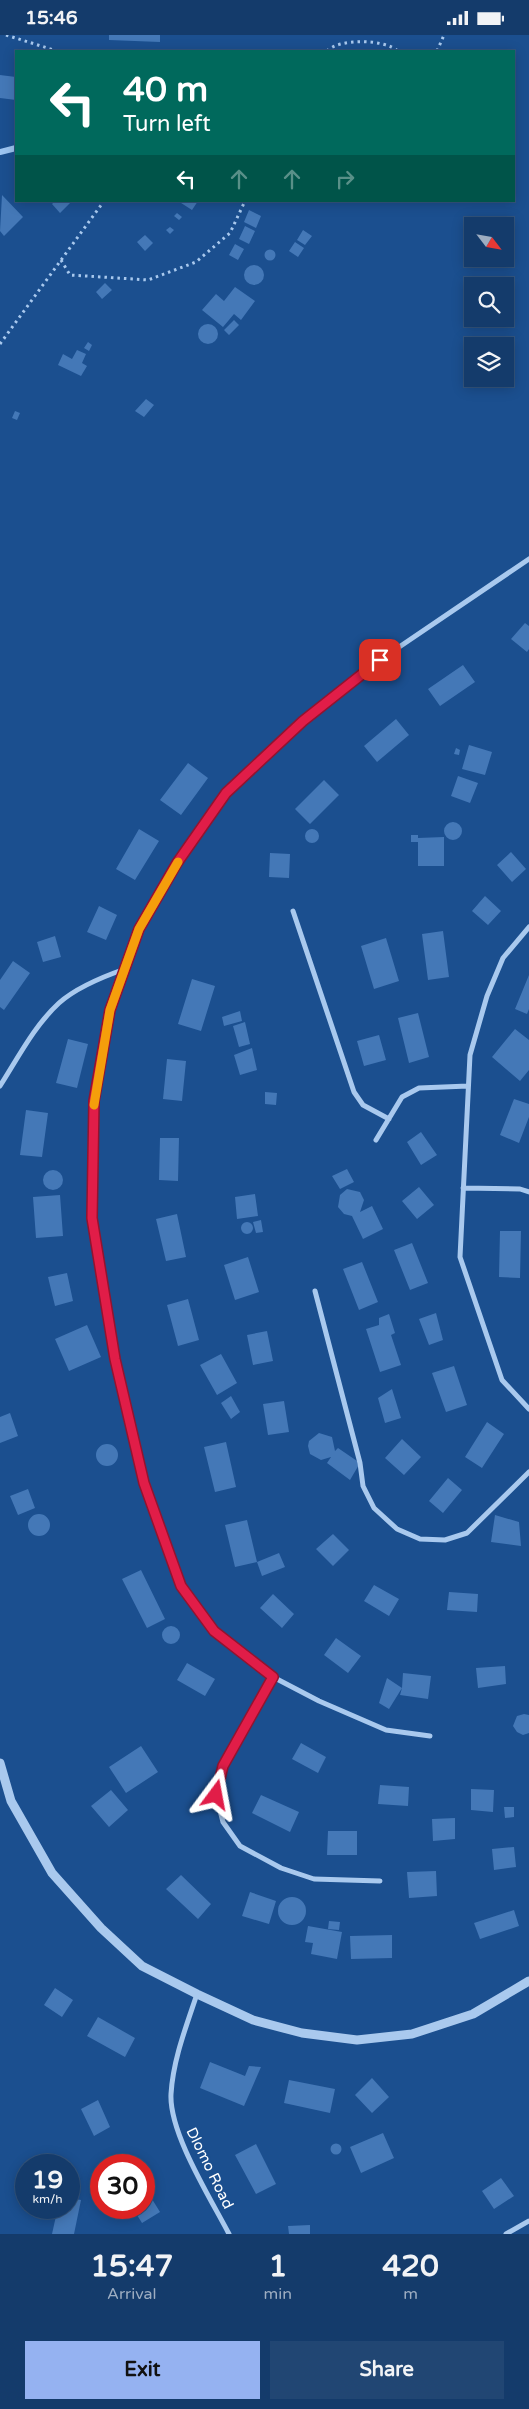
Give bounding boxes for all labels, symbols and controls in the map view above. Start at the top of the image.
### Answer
text: 15:46 [25,7,78,29]
text: 40 m [123,69,208,111]
icon: left [40,70,105,135]
text: Turn left [123,111,211,137]
icon: left [172,165,200,193]
icon: ahead [225,165,253,193]
icon: ahead [278,165,306,193]
icon: right [331,165,359,193]
north arrow [464,217,514,267]
map controls [464,217,514,387]
button: search [464,277,514,327]
button: layers [464,337,514,387]
pin [359,639,401,681]
icon: arrive [366,646,394,674]
position arrow [189,1768,241,1820]
street label: Dlomo Road [183,2124,237,2212]
speed limit sign: 30 [90,2154,155,2219]
text: 19 [32,2165,63,2195]
text: km/h [32,2192,63,2206]
text: 15:47 [90,2248,173,2285]
text: 1 [268,2248,287,2285]
text: 420 [382,2248,439,2285]
text: Arrival [107,2284,157,2304]
text: min [264,2284,292,2304]
text: m [403,2284,418,2304]
button: Exit [25,2341,260,2399]
button: Share [270,2341,504,2399]

